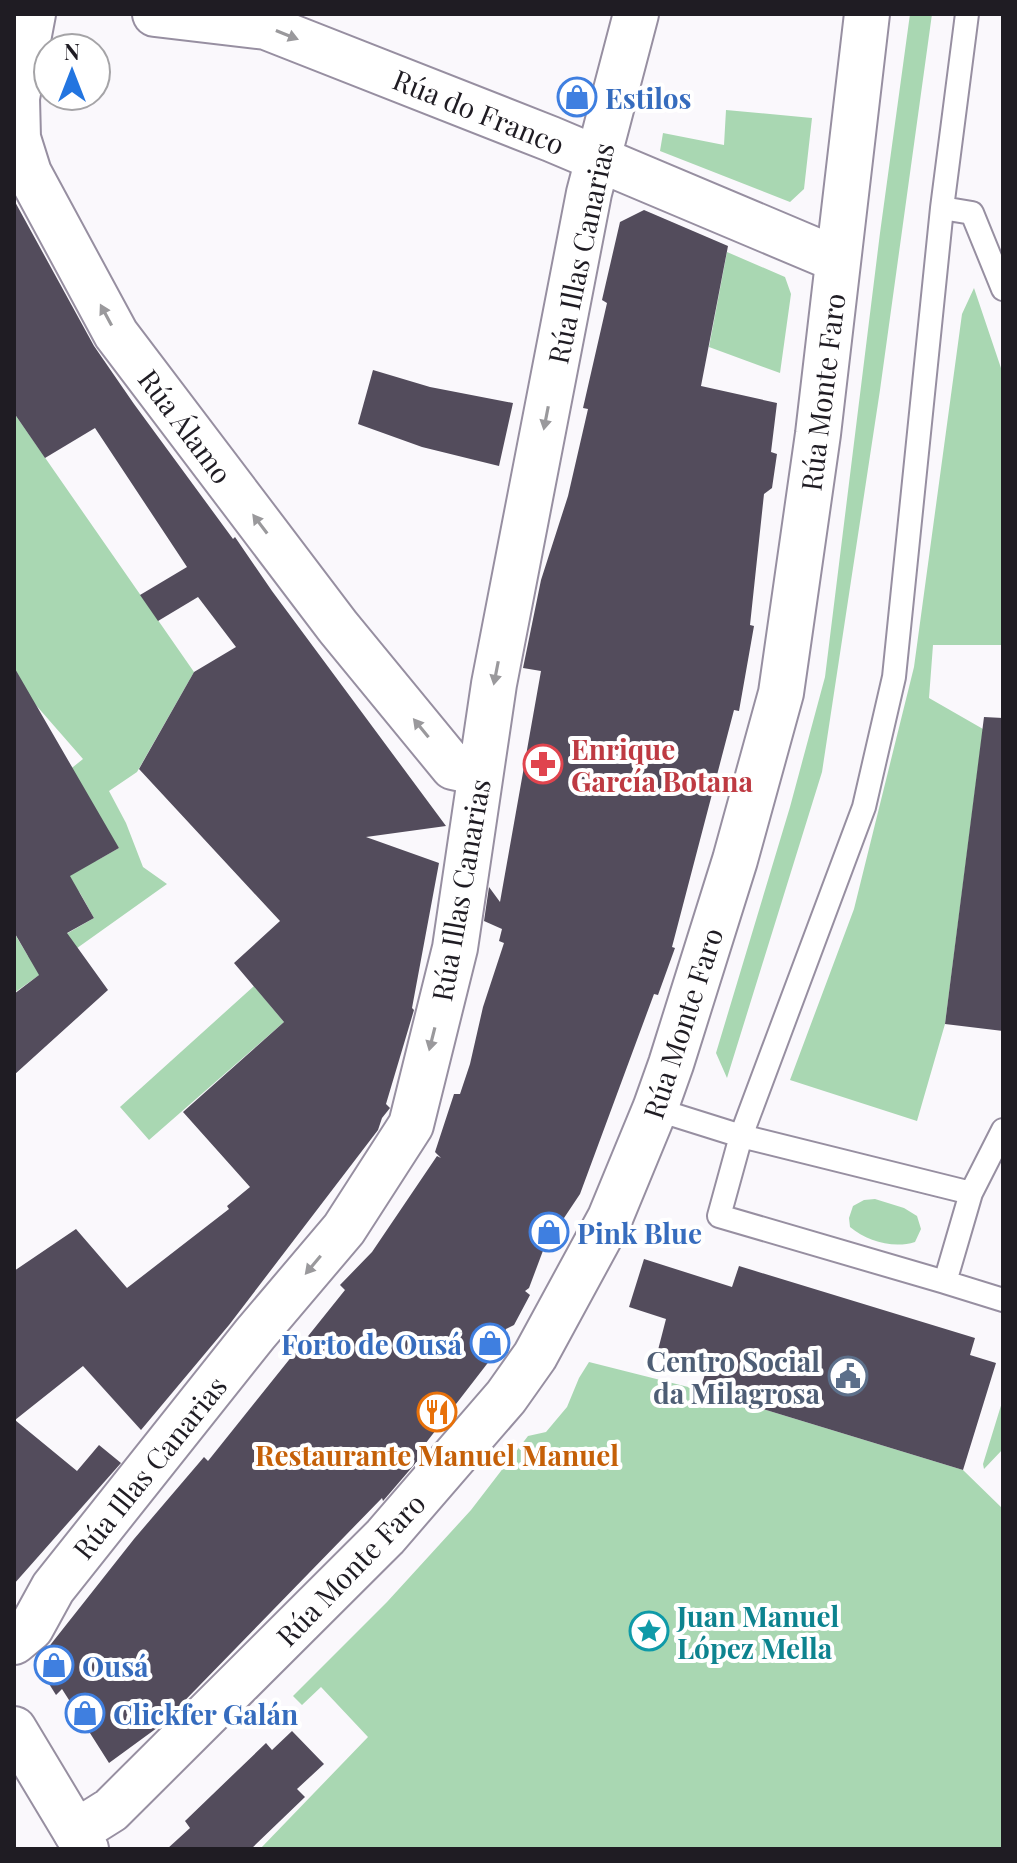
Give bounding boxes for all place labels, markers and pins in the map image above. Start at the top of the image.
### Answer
shop icon: Estilos [556,76,598,118]
place label: Estilos [605,79,692,116]
place label: Enrique García Botana [571,730,754,799]
pharmacy icon: Enrique García Botana [522,743,564,785]
shop icon: Pink Blue [528,1211,570,1253]
place label: Pink Blue [577,1214,702,1251]
shop icon: Forto de Ousá [469,1322,511,1364]
place label: Forto de Ousá [281,1325,462,1362]
place label: Centro Social da Milagrosa [646,1342,820,1411]
public building icon: Centro Social da Milagrosa [827,1355,869,1397]
restaurant icon: Restaurante Manuel Manuel [416,1391,458,1433]
place label: Restaurante Manuel Manuel [255,1436,619,1473]
place label: Juan Manuel López Mella [676,1597,840,1666]
place icon: Juan Manuel López Mella [628,1610,670,1652]
shop icon: Ousá [33,1644,75,1686]
place label: Ousá [82,1647,149,1684]
shop icon: Clickfer Galán [64,1692,106,1734]
place label: Clickfer Galán [113,1695,298,1732]

